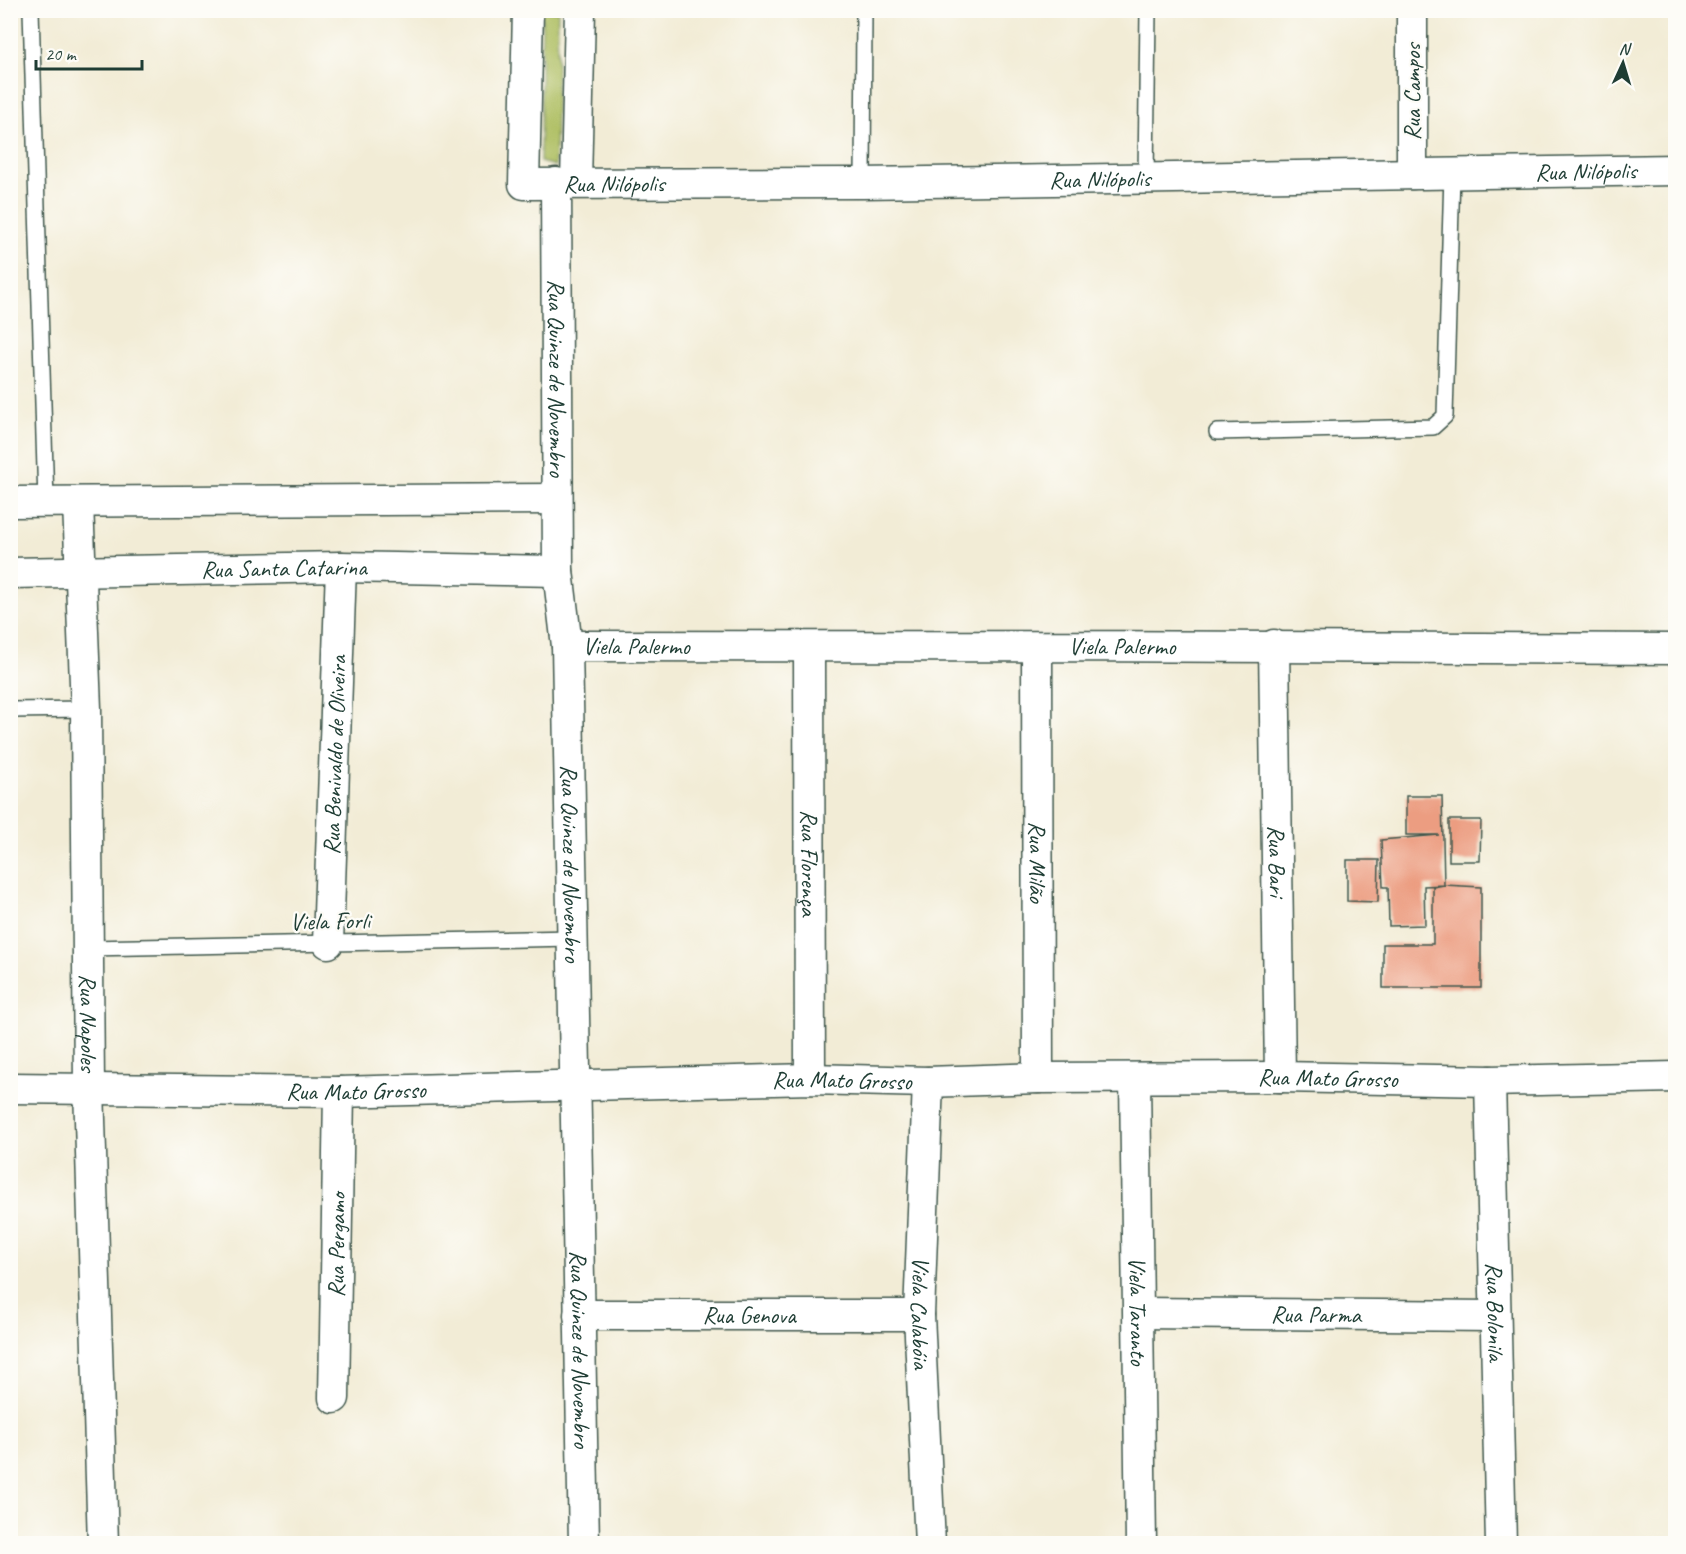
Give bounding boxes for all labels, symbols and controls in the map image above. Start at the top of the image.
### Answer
scale bar [36,33,142,71]
north arrow [1593,33,1653,93]
text: N [1618,39,1633,60]
street label: Rua Campos [1397,42,1427,141]
text: 20 m [45,43,78,65]
street label: Rua Nilópolis [1535,156,1639,187]
street label: Rua Nilópolis [1049,163,1153,195]
street label: Rua Nilópolis [563,169,667,199]
street label: Rua Quinze de Novembro [541,279,573,478]
street label: Rua Santa Catarina [201,552,368,585]
street label: Viela Palermo [582,631,691,661]
street label: Viela Palermo [1068,631,1177,661]
street label: Rua Benivaldo de Oliveira [316,654,353,855]
street label: Rua Quinze de Novembro [554,764,588,964]
street label: Rua Florença [794,810,825,918]
street label: Rua Milão [1022,821,1053,904]
street label: Rua Bari [1262,825,1293,900]
street label: Viela Forli [290,905,373,937]
street label: Rua Napoles [73,974,104,1074]
street label: Rua Mato Grosso [1258,1062,1399,1094]
street label: Rua Mato Grosso [771,1064,914,1097]
street label: Rua Mato Grosso [286,1075,428,1107]
street label: Rua Pergamo [321,1190,352,1298]
street label: Rua Quinze de Novembro [563,1250,597,1450]
street label: Viela Calabóia [904,1256,937,1371]
street label: Viela Taranto [1122,1256,1154,1367]
street label: Rua Bolonila [1479,1262,1512,1364]
street label: Rua Parma [1271,1299,1363,1330]
street label: Rua Genova [702,1300,797,1330]

